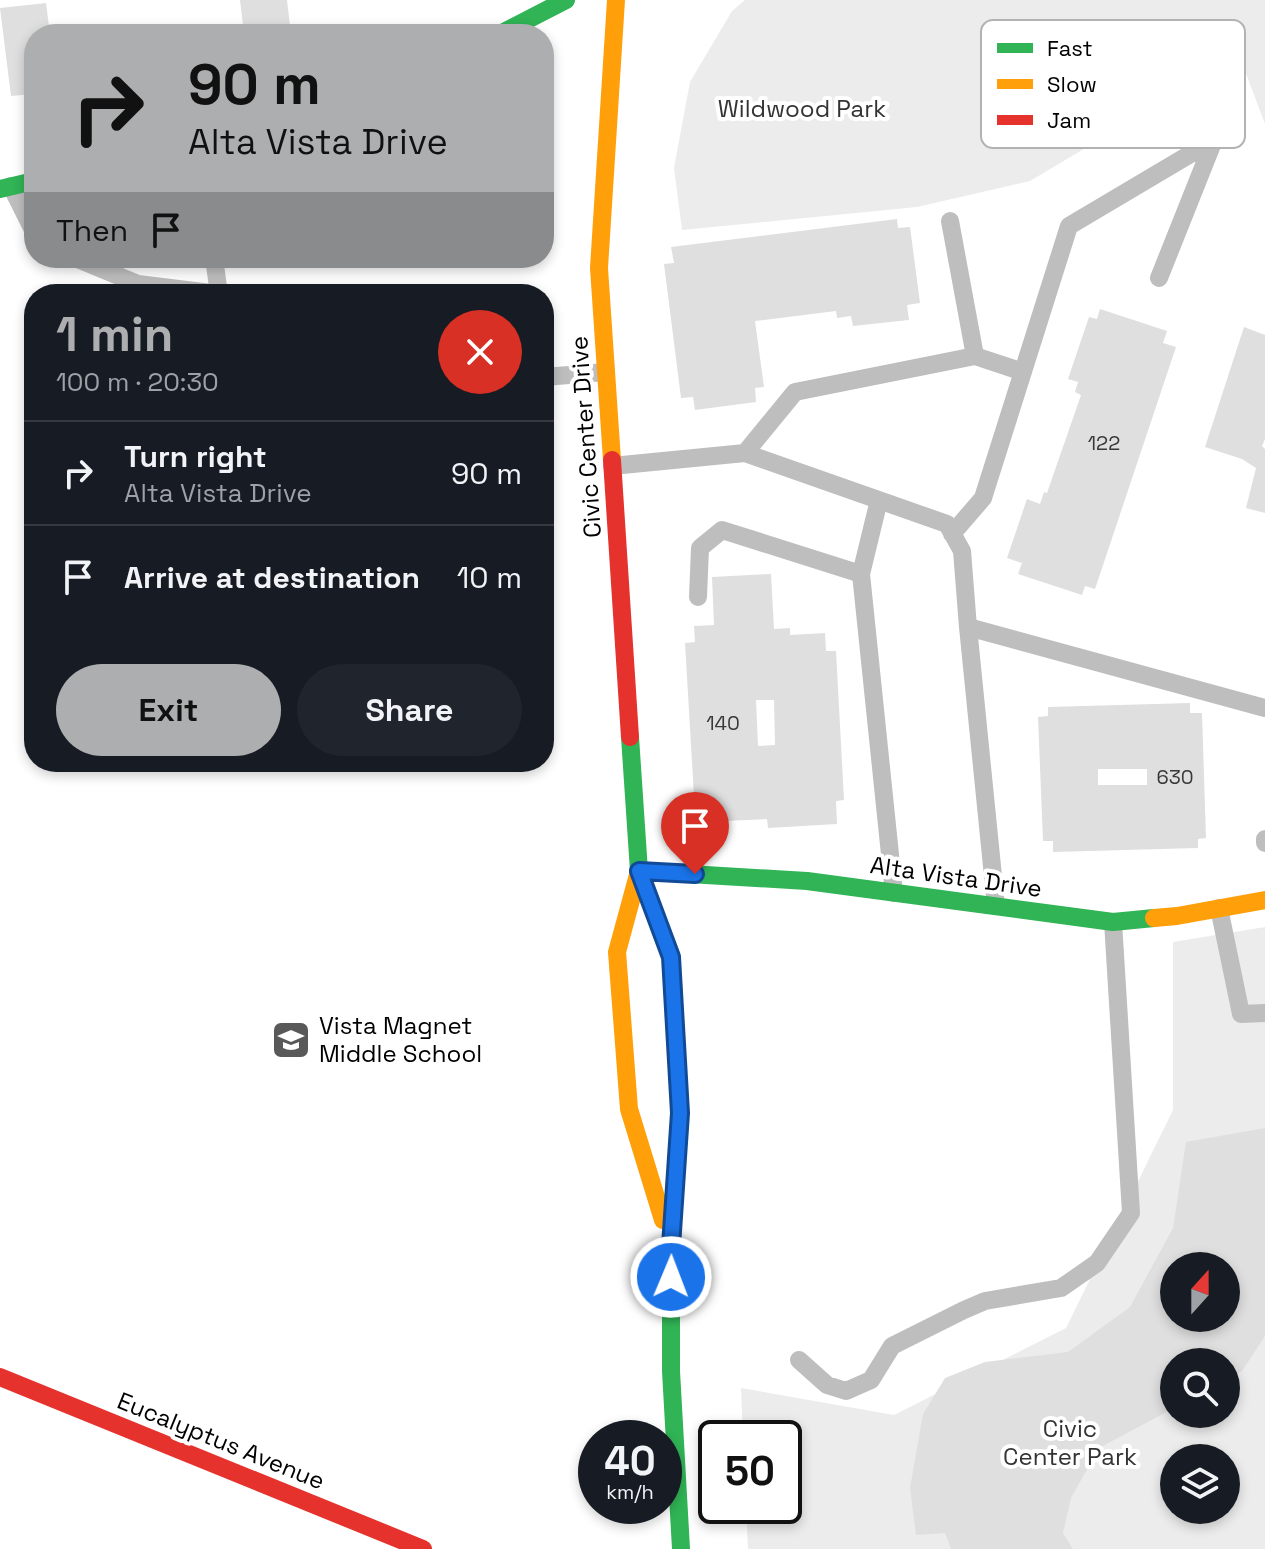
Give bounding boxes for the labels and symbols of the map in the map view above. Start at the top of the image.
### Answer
legend [981,20,1245,148]
text: Fast [1047,34,1093,62]
text: Slow [1047,70,1097,98]
park label: Wildwood Park [718,93,886,124]
text: Jam [1047,106,1091,134]
street label: Civic Center Drive [563,335,608,539]
house number: 122 [1088,430,1120,456]
house number: 140 [706,710,740,736]
house number: 630 [1156,764,1194,790]
pin [661,792,729,874]
street label: Alta Vista Drive [868,849,1044,904]
place label: Vista Magnet Middle School [319,1010,482,1069]
school or university icon: Vista Magnet Middle School [270,1019,312,1061]
position arrow [629,1235,713,1319]
north arrow [1160,1252,1240,1332]
street label: Eucalyptus Avenue [113,1385,329,1496]
park label: Civic Center Park [1003,1413,1137,1472]
speed limit sign: 50 [698,1420,802,1524]

